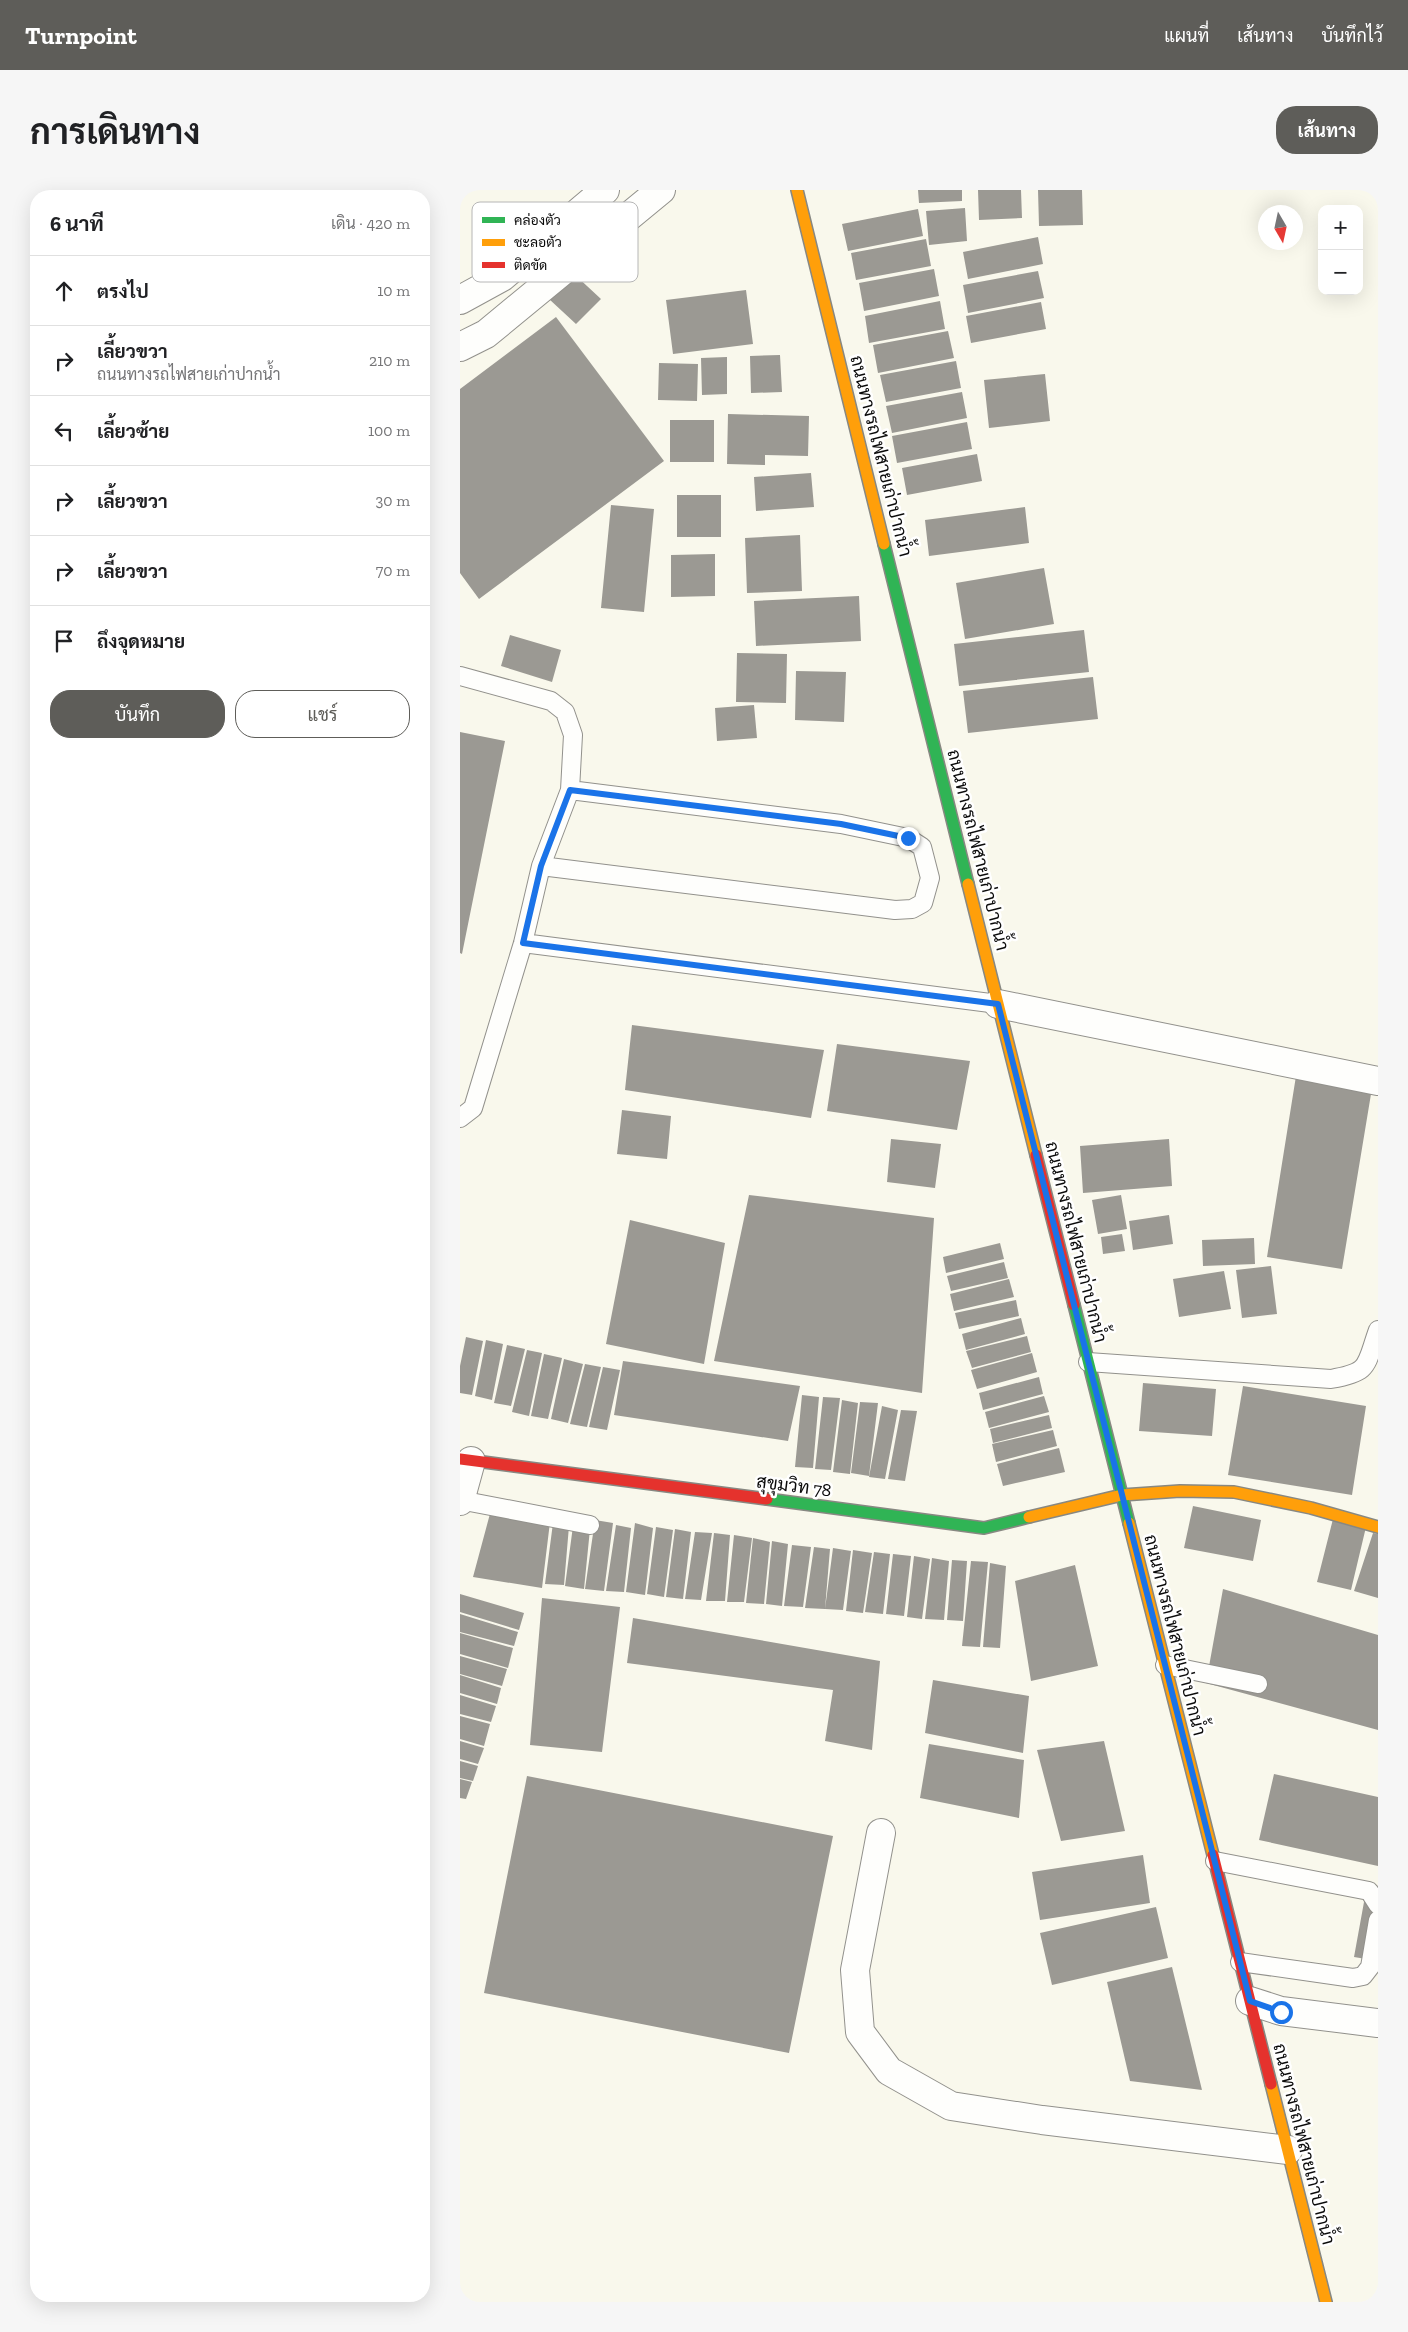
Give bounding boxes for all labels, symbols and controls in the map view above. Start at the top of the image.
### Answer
text: Turnpoint [25,21,137,50]
text: แผนที่ [1164,25,1209,47]
text: เส้นทาง [1237,25,1293,47]
text: บันทึกไว้ [1321,25,1383,47]
button: เส้นทาง [1276,106,1378,154]
text: การเดินทาง [30,111,200,153]
legend [472,202,638,282]
north arrow [1258,205,1303,250]
map controls [1318,205,1363,295]
button: + [1318,205,1363,250]
text: 6 นาที [50,211,104,236]
text: คล่องตัว [514,212,561,229]
text: เดิน · 420 m [331,214,410,233]
text: ชะลอตัว [514,234,562,251]
button: − [1318,250,1363,295]
text: ติดขัด [514,257,547,274]
icon: ahead [50,277,78,305]
text: ตรงไป [97,280,149,303]
text: 10 m [377,281,410,300]
text: เลี้ยวขวา [97,340,168,363]
icon: right [50,347,78,375]
text: 210 m [369,351,410,370]
street label: ถนนทางรถไฟสายเก่าปากน้ำ [845,352,922,559]
text: ถนนทางรถไฟสายเก่าปากน้ำ [97,365,281,384]
icon: left [50,417,78,445]
text: เลี้ยวซ้าย [97,420,169,443]
text: 100 m [368,421,410,440]
icon: right [50,487,78,515]
text: เลี้ยวขวา [97,490,168,513]
text: 30 m [376,491,410,510]
icon: right [50,557,78,585]
text: เลี้ยวขวา [97,560,168,583]
text: 70 m [376,561,410,580]
icon: arrive [50,627,78,655]
text: ถึงจุดหมาย [97,630,185,653]
button: บันทึก [50,690,225,738]
button: แชร์ [235,690,410,738]
street label: ถนนทางรถไฟสายเก่าปากน้ำ [942,746,1019,953]
route end [897,827,920,850]
street label: ถนนทางรถไฟสายเก่าปากน้ำ [1040,1138,1117,1345]
street label: สุขุมวิท 78 [755,1470,833,1503]
street label: ถนนทางรถไฟสายเก่าปากน้ำ [1139,1531,1216,1738]
route start [1270,2001,1293,2024]
street label: ถนนทางรถไฟสายเก่าปากน้ำ [1268,2040,1345,2247]

